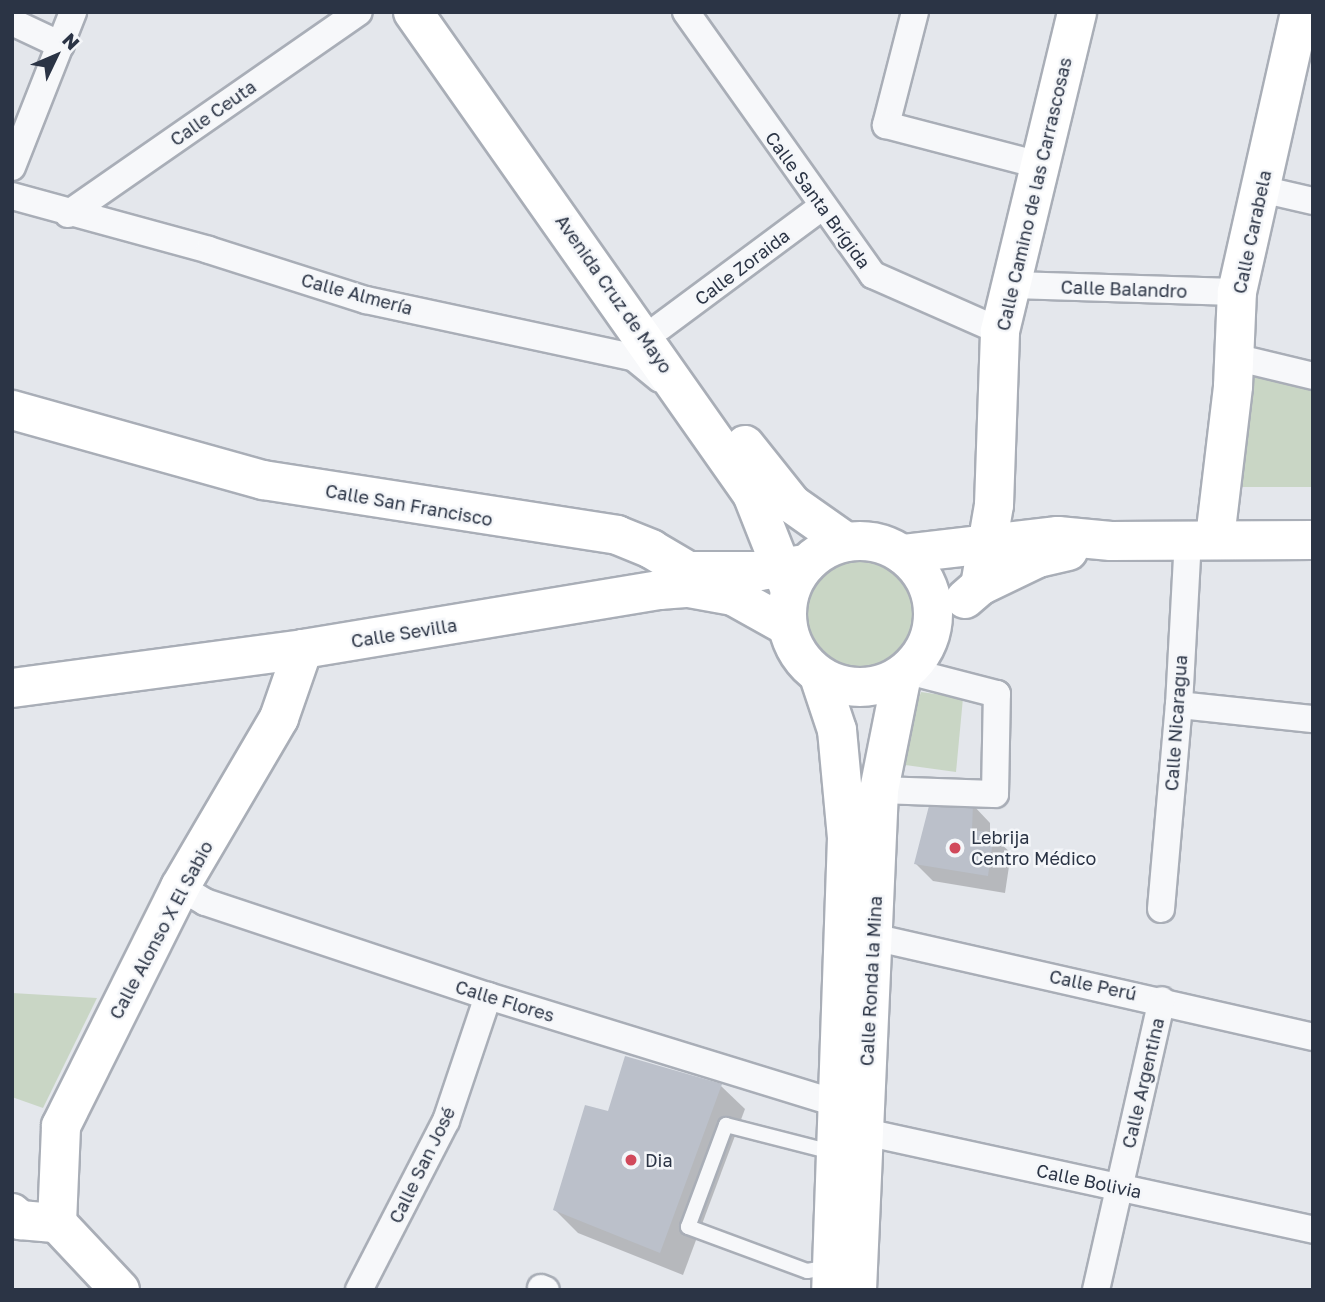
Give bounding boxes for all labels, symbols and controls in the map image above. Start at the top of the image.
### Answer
north arrow [21,21,91,91]
text: N [58,28,85,54]
street label: Calle Camino de las Carrascosas [992,55,1076,333]
street label: Calle Ceuta [166,76,260,150]
street label: Calle Santa Brígida [761,127,875,273]
street label: Calle Carabela [1228,168,1276,296]
street label: Avenida Cruz de Mayo [551,211,677,377]
street label: Calle Zoraida [690,224,794,310]
street label: Calle Almería [299,269,415,319]
street label: Calle Balandro [1060,276,1188,302]
street label: Calle San Francisco [324,480,494,530]
street label: Calle Sevilla [350,614,458,652]
street label: Calle Nicaragua [1160,654,1192,792]
place label: Lebrija Centro Médico [971,827,1096,870]
street label: Calle Alonso X El Sabio [105,837,217,1023]
marker: Lebrija Centro Médico [945,838,965,858]
street label: Calle Ronda la Mina [856,895,886,1067]
street label: Calle Perú [1047,965,1139,1005]
street label: Calle Flores [453,976,557,1026]
street label: Calle Argentina [1117,1016,1169,1150]
street label: Calle San José [385,1103,459,1227]
place label: Dia [645,1149,673,1171]
marker: Dia [623,1152,639,1168]
street label: Calle Bolivia [1034,1159,1144,1203]

